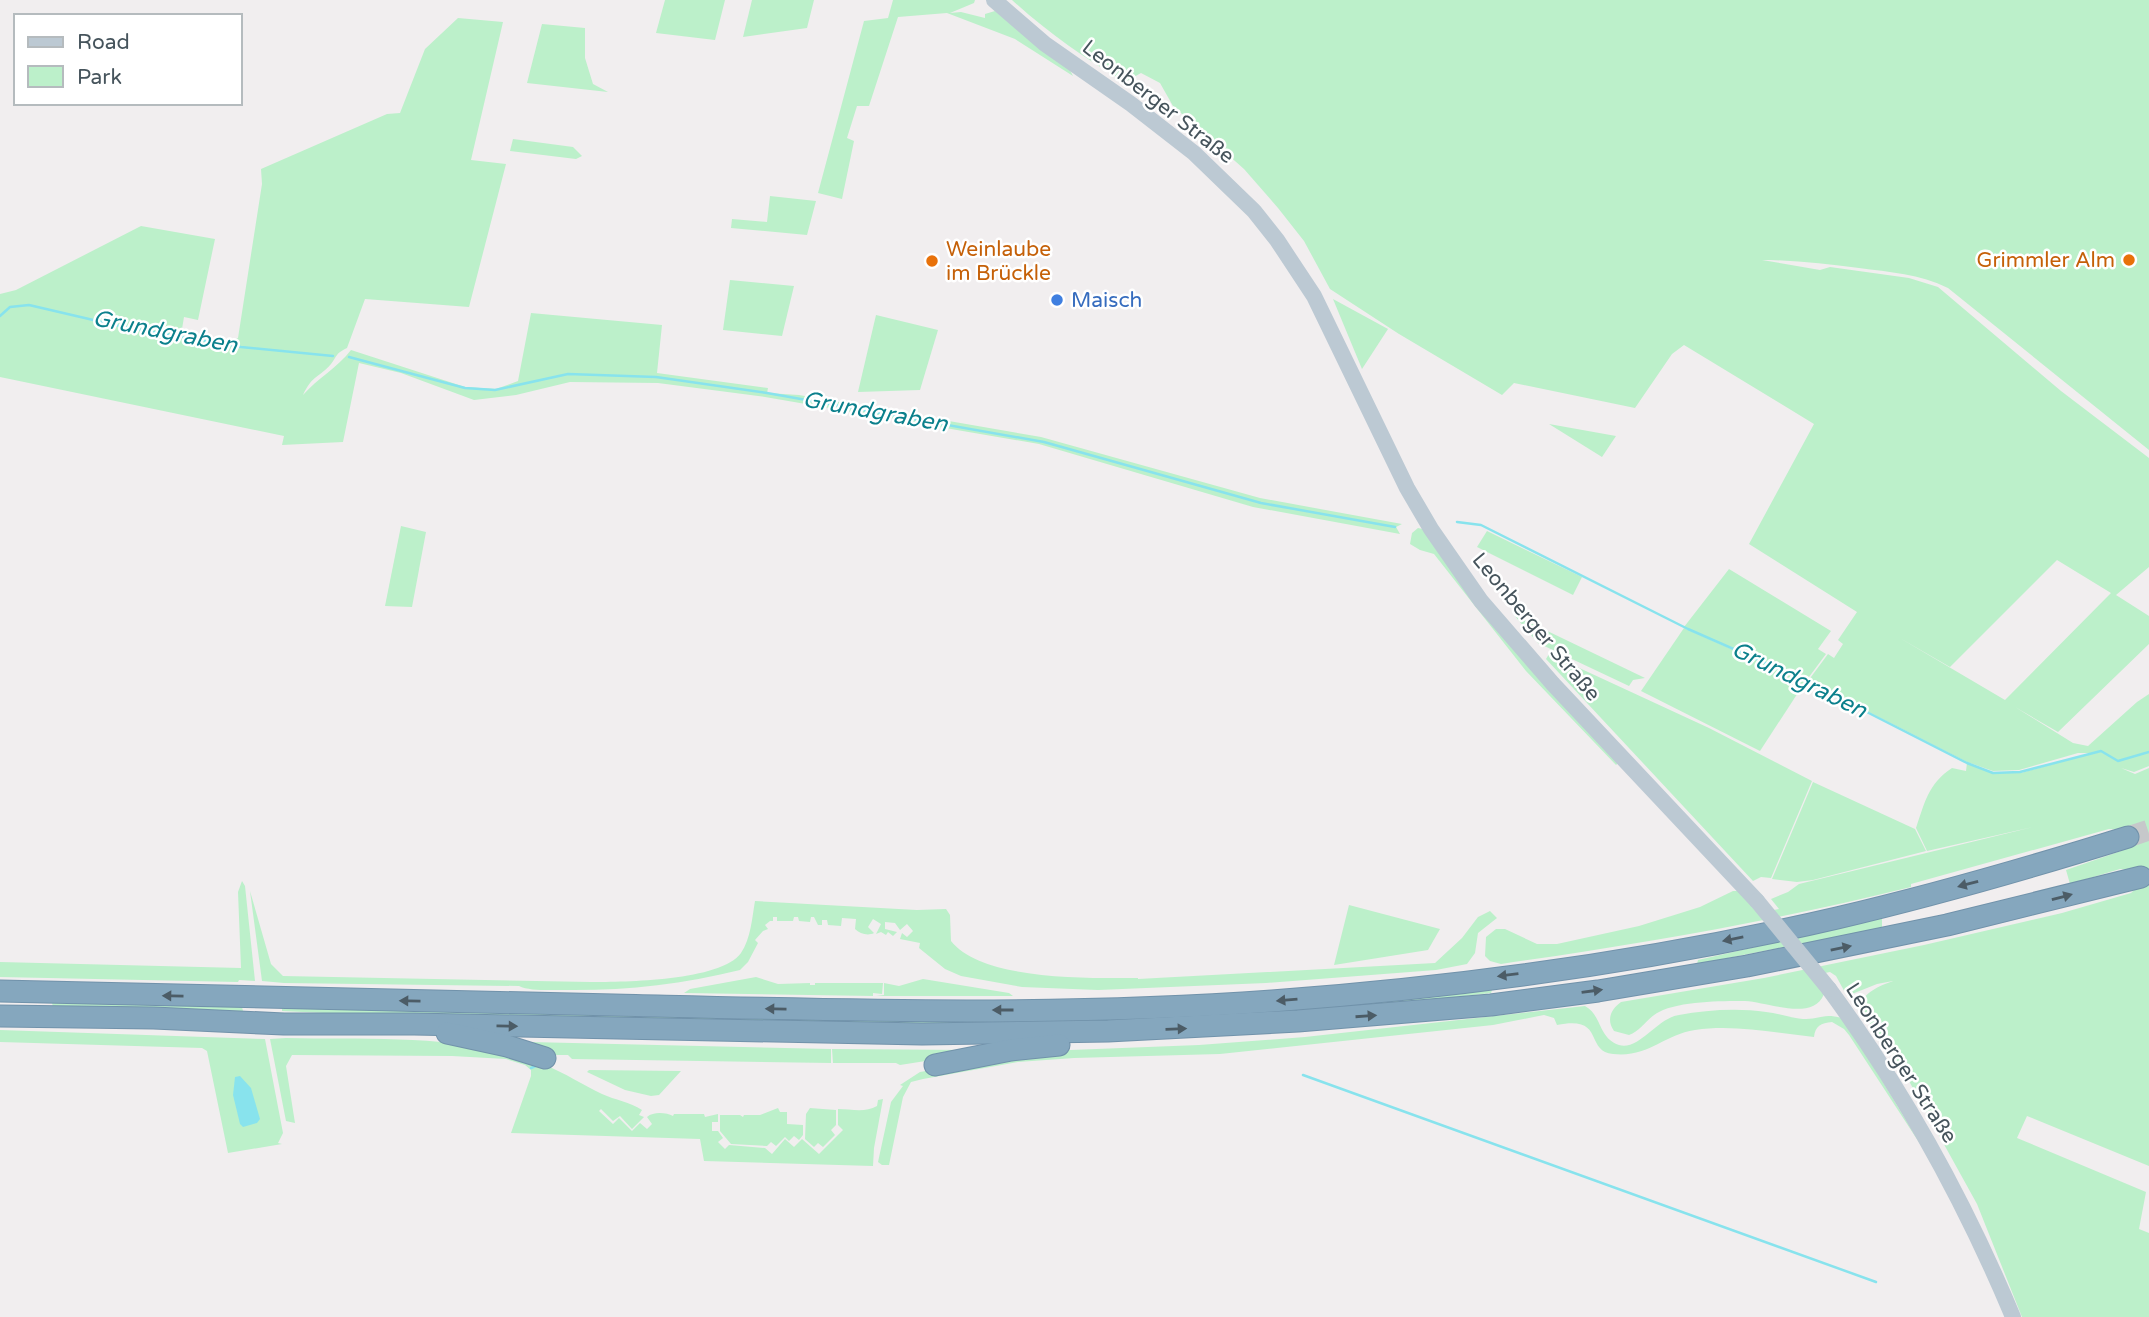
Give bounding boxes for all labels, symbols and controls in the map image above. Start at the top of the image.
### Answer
legend [14,14,242,105]
text: Road [77,30,130,55]
street label: Leonberger Straße [1077,35,1239,169]
text: Park [77,65,122,90]
place label: Weinlaube im Brückle [946,237,1051,286]
place label: Grimmler Alm [1977,248,2115,273]
marker: Grimmler Alm [2121,252,2137,268]
marker: Weinlaube im Brückle [924,253,940,269]
place label: Maisch [1071,288,1142,313]
marker: Maisch [1049,292,1065,308]
water label: Grundgraben [90,304,241,360]
water label: Grundgraben [800,385,951,439]
street label: Leonberger Straße [1467,548,1605,706]
water label: Grundgraben [1727,635,1872,725]
one-way arrow [1957,879,1978,889]
one-way arrow [2051,891,2073,902]
one-way arrow [1722,934,1744,945]
one-way arrow [1830,942,1852,953]
one-way arrow [1497,970,1519,981]
street label: Leonberger Straße [1840,978,1962,1148]
one-way arrow [1581,985,1603,996]
one-way arrow [161,990,183,1001]
one-way arrow [399,995,421,1007]
one-way arrow [1276,995,1298,1006]
one-way arrow [764,1003,786,1015]
one-way arrow [992,1004,1014,1016]
one-way arrow [1356,1010,1378,1021]
one-way arrow [496,1020,518,1031]
one-way arrow [1165,1023,1187,1034]

